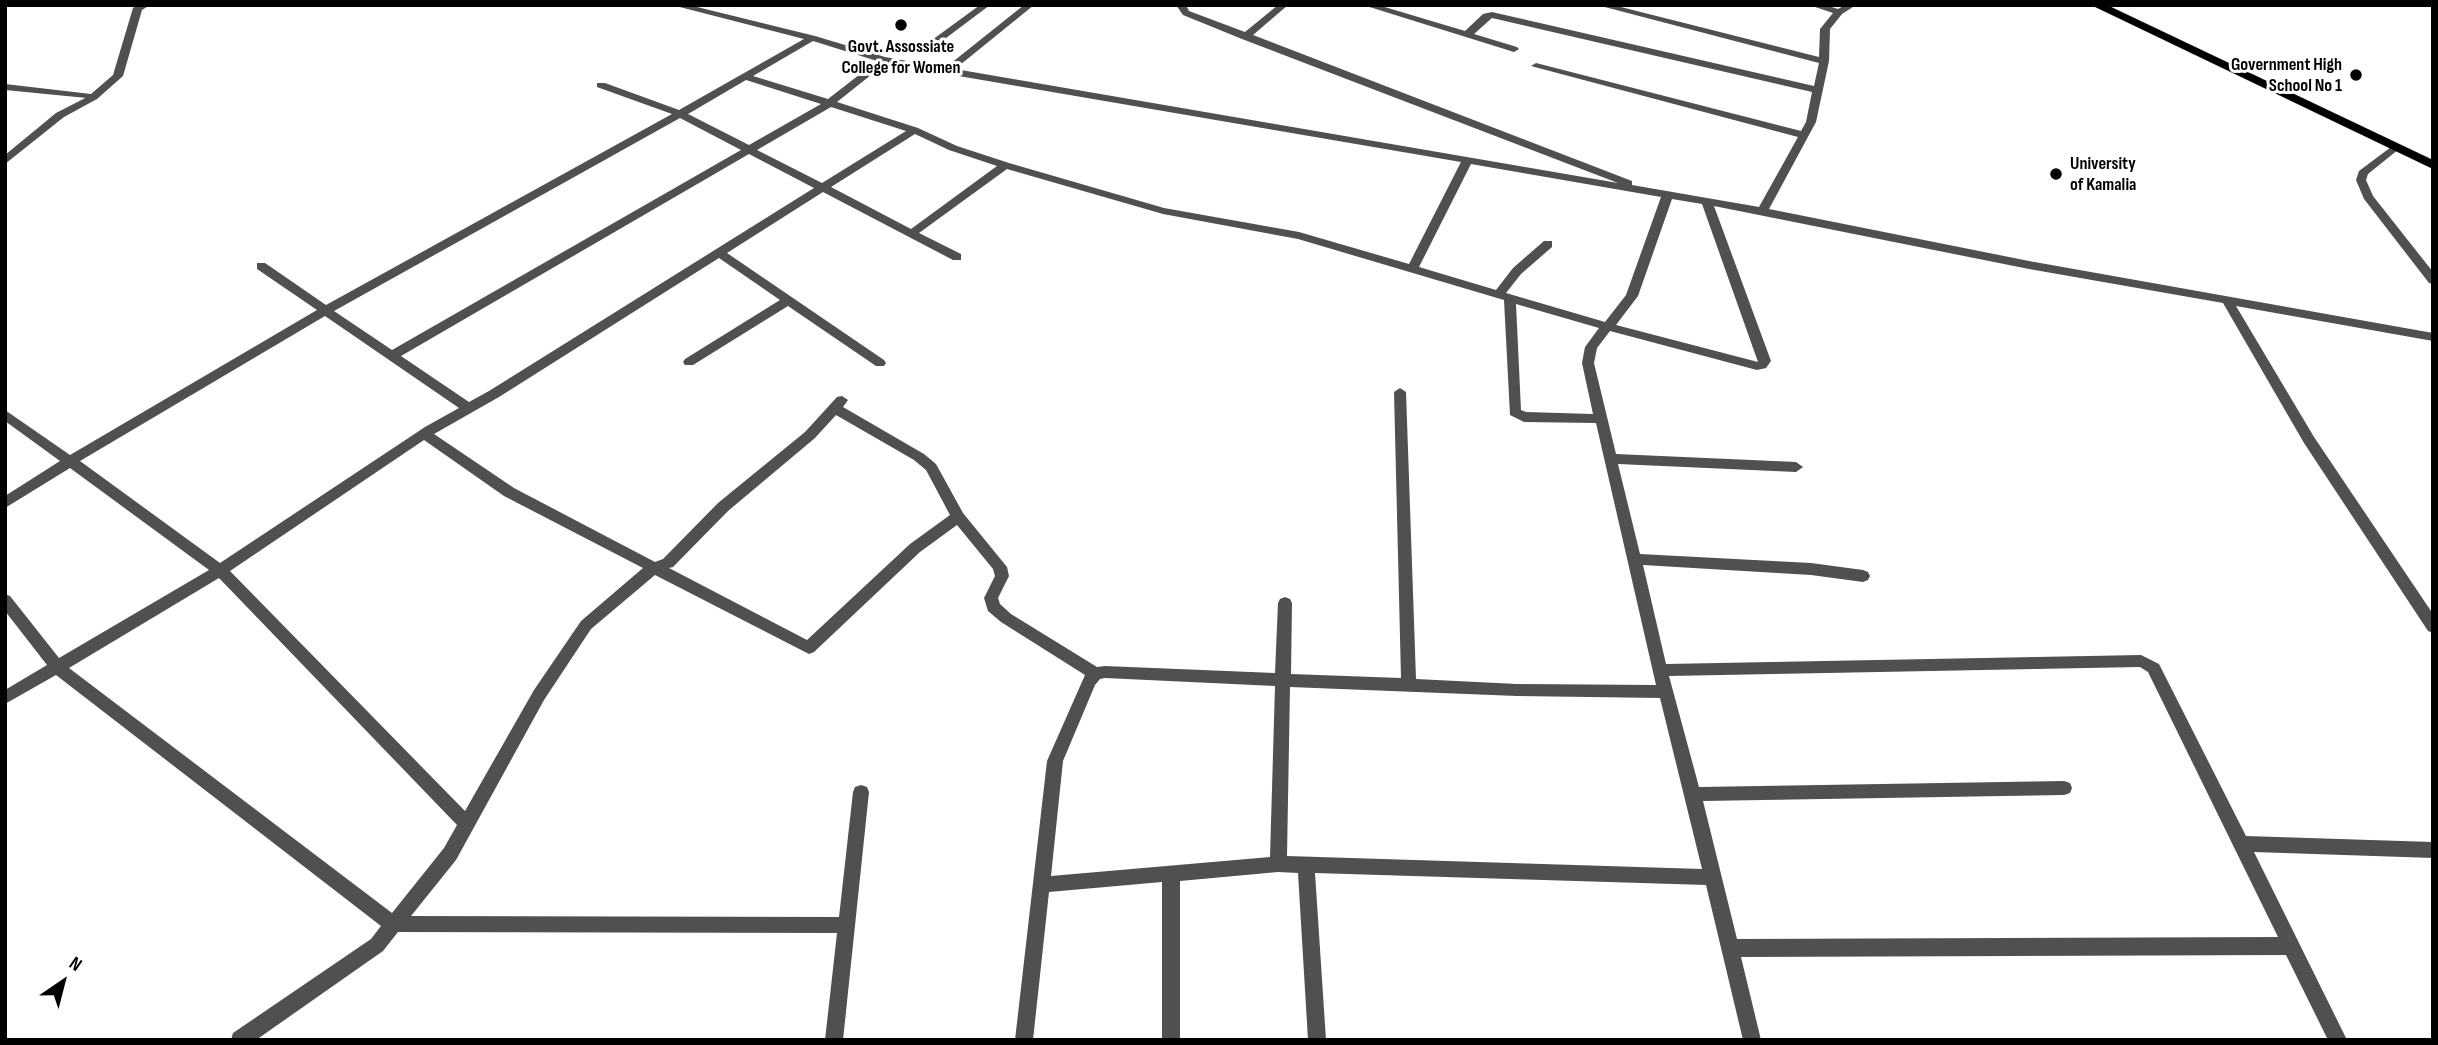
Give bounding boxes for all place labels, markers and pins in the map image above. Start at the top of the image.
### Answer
marker: Govt. Assossiate College for Women [893,17,909,33]
place label: Govt. Assossiate College for Women [841,36,961,78]
place label: Government High School No 1 [2231,54,2342,96]
marker: Government High School No 1 [2348,67,2364,83]
place label: University of Kamalia [2070,153,2136,196]
marker: University of Kamalia [2048,166,2064,182]

